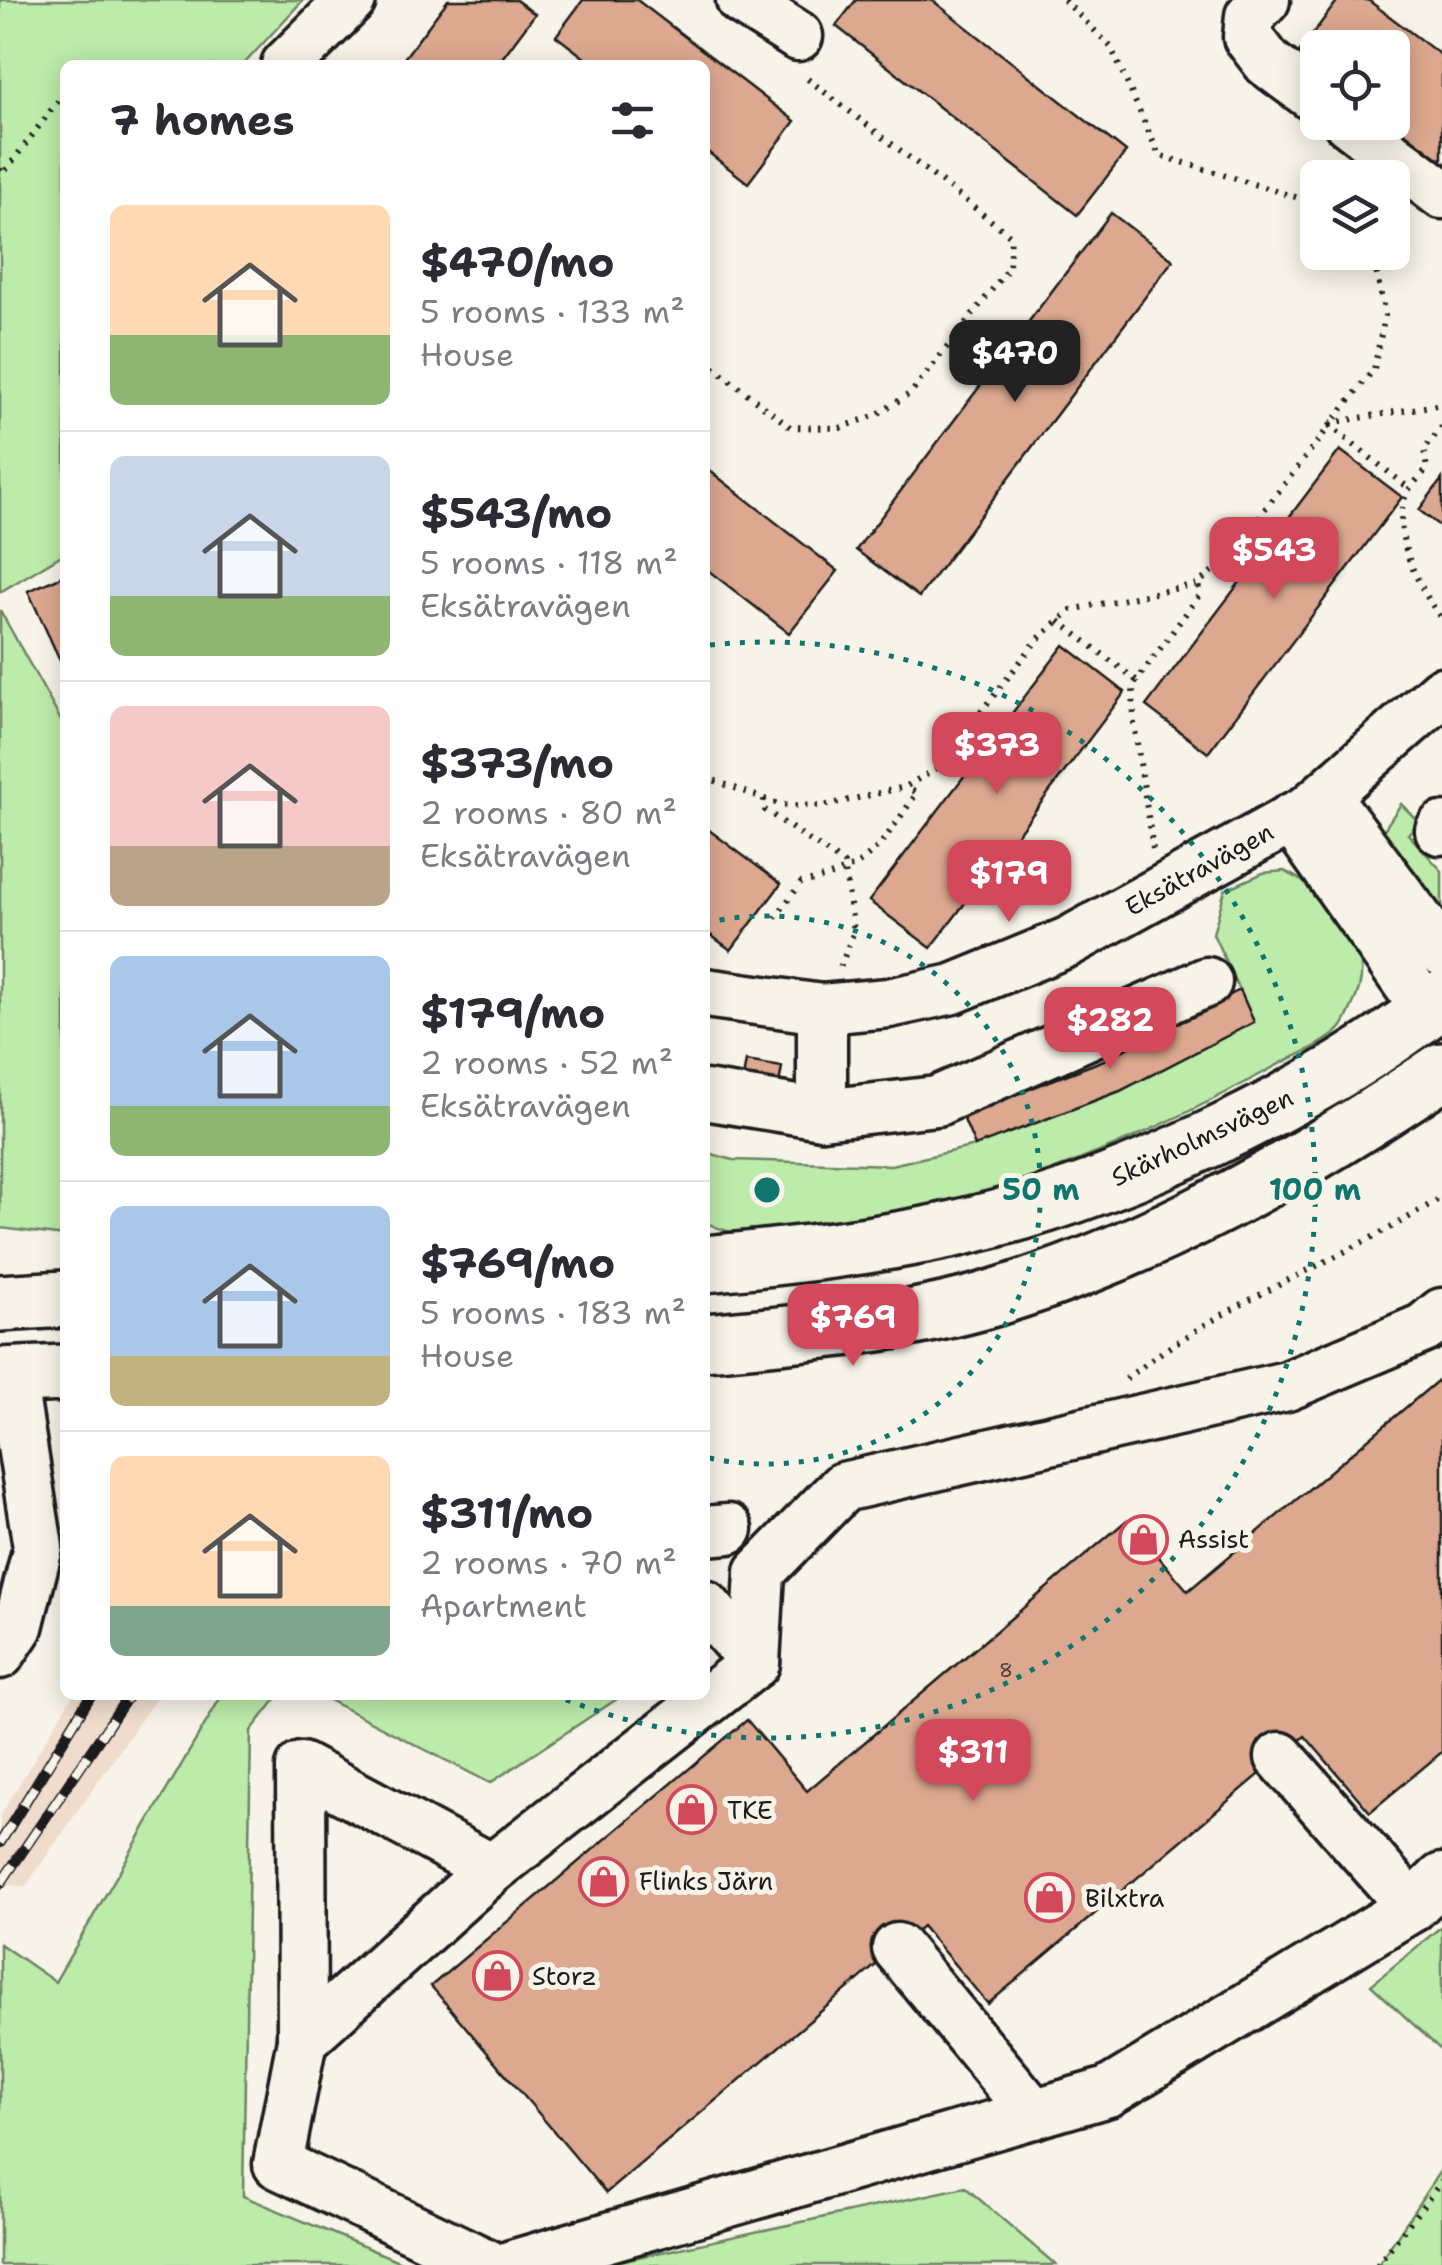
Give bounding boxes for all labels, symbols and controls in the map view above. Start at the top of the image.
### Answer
map controls [1300,30,1410,270]
button: locate [1300,30,1410,140]
text: 7 homes [110,92,295,148]
icon: filters [605,93,660,148]
button: layers [1300,160,1410,270]
text: $470/mo [420,234,615,290]
icon: home [190,245,310,365]
text: 5 rooms · 133 m² [420,290,685,333]
pin: $470 [956,320,1074,405]
text: $470 [971,331,1059,374]
text: House [420,333,514,376]
text: $543/mo [420,485,612,541]
icon: home [190,496,310,616]
pin: $543 [1215,517,1333,602]
text: $543 [1231,528,1317,571]
text: 5 rooms · 118 m² [420,541,678,584]
text: Eksätravägen [420,584,631,627]
pin: $373 [938,712,1056,797]
text: $373 [954,723,1040,766]
text: $373/mo [420,735,614,791]
icon: home [190,746,310,866]
text: 2 rooms · 80 m² [420,791,677,834]
street label: Eksätravägen [1119,814,1279,924]
text: Eksätravägen [420,834,631,877]
pin: $179 [950,840,1068,925]
text: $179 [969,851,1049,894]
text: $179/mo [420,985,605,1041]
pin: $282 [1051,987,1169,1072]
icon: home [190,996,310,1116]
text: $282 [1066,998,1154,1041]
text: 2 rooms · 52 m² [420,1041,673,1084]
street label: Skärholmsvägen [1106,1080,1298,1194]
text: Eksätravägen [420,1084,631,1127]
text: 50 m [1002,1169,1080,1210]
text: 100 m [1269,1169,1361,1210]
centre of rings [749,1172,785,1208]
text: $769/mo [420,1235,615,1291]
icon: home [190,1246,310,1366]
pin: $769 [794,1284,912,1369]
text: 5 rooms · 183 m² [420,1291,686,1334]
text: $769 [809,1295,897,1338]
text: House [420,1334,514,1377]
text: $311/mo [420,1485,593,1541]
icon: home [190,1496,310,1616]
shop icon: Assist [1117,1513,1169,1565]
place label: Assist [1178,1522,1249,1556]
text: 2 rooms · 70 m² [420,1541,677,1584]
text: Apartment [420,1584,587,1627]
house number: 8 [999,1657,1013,1683]
pin: $311 [914,1719,1032,1804]
text: $311 [937,1730,1009,1773]
shop icon: TKE [666,1784,718,1836]
place label: TKE [727,1793,773,1827]
shop icon: Flinks Järn [578,1855,630,1907]
place label: Flinks Järn [639,1864,773,1898]
shop icon: Bilxtra [1024,1872,1076,1924]
place label: Bilxtra [1085,1881,1165,1915]
shop icon: Storz [471,1950,523,2002]
place label: Storz [532,1959,597,1993]

